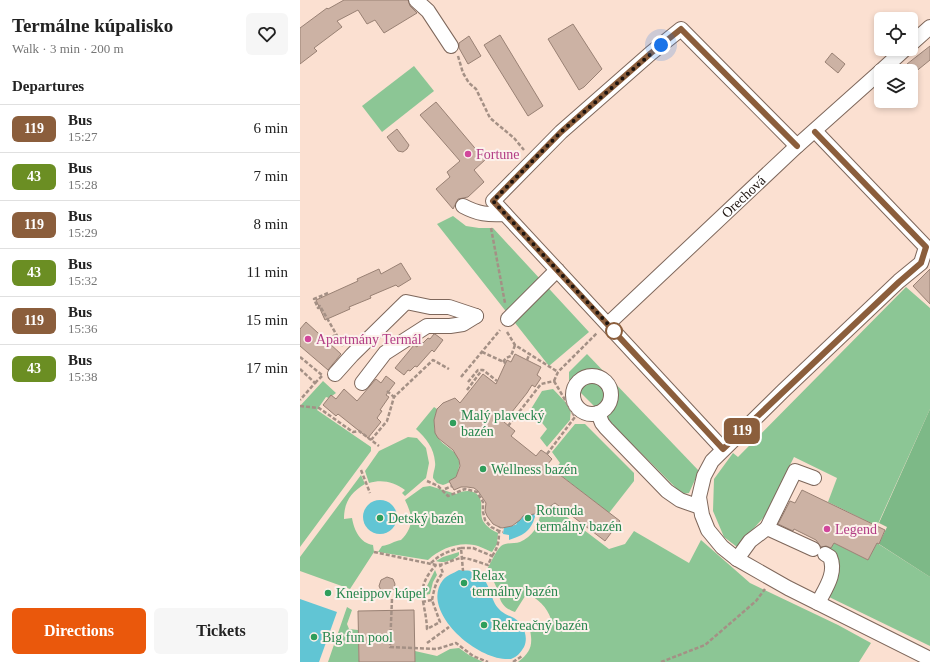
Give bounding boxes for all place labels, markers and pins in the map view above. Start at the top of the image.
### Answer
place label: Fortune [476,147,520,162]
marker: Fortune [463,149,473,159]
unlabelled marker [605,322,623,340]
place label: Apartmány Termál [316,332,422,347]
marker: Apartmány Termál [303,334,313,344]
place label: Malý plavecký bazén [461,408,545,439]
marker: Malý plavecký bazén [448,418,458,428]
place label: Wellness bazén [491,462,577,477]
marker: Wellness bazén [478,464,488,474]
place label: Rotunda termálny bazén [536,503,622,534]
place label: Detský bazén [388,511,464,526]
marker: Detský bazén [375,513,385,523]
marker: Rotunda termálny bazén [523,513,533,523]
place label: Legend [835,522,877,537]
marker: Legend [822,524,832,534]
place label: Relax termálny bazén [472,568,558,599]
marker: Relax termálny bazén [459,578,469,588]
place label: Kneippov kúpeľ [336,586,428,601]
marker: Kneippov kúpeľ [323,588,333,598]
place label: Rekreačný bazén [492,618,588,633]
marker: Rekreačný bazén [479,620,489,630]
place label: Big fun pool [322,630,393,645]
marker: Big fun pool [309,632,319,642]

